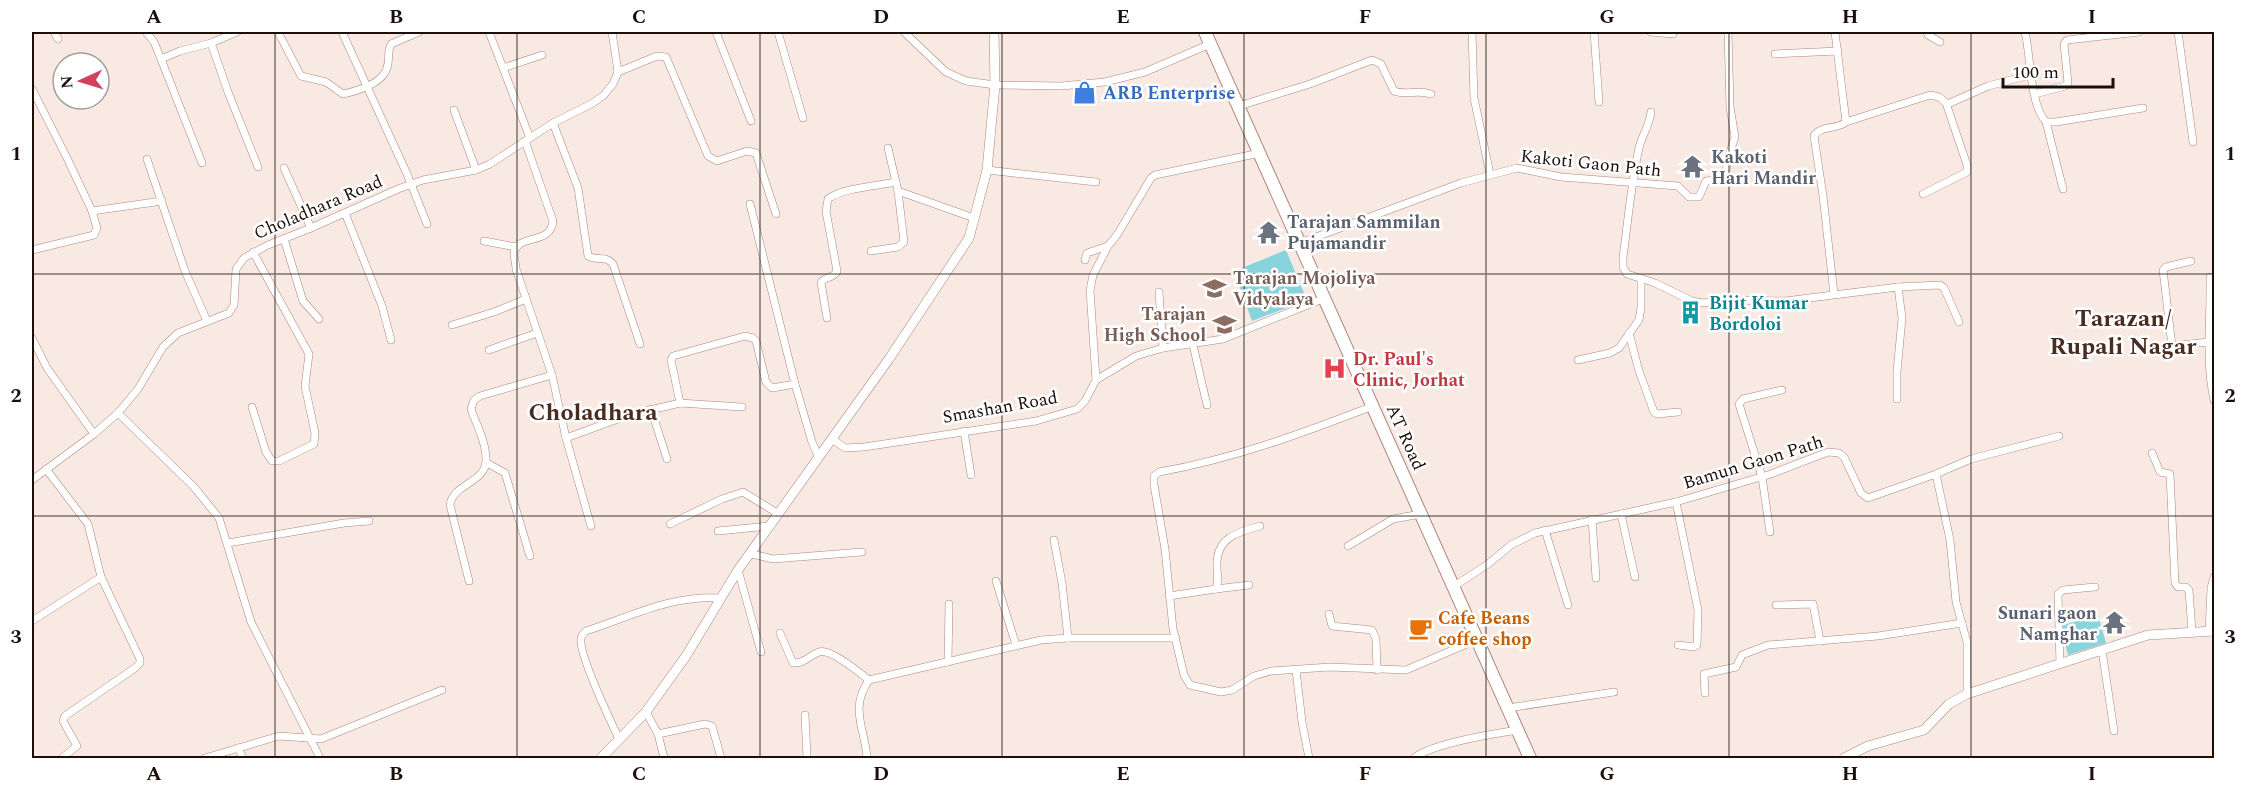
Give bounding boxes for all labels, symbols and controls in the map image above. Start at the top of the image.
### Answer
text: A [146,2,162,32]
text: B [389,2,403,32]
text: C [632,2,646,32]
text: D [873,2,889,32]
text: E [1116,2,1130,32]
text: F [1359,2,1371,32]
text: G [1599,2,1615,32]
text: H [1842,2,1858,32]
text: I [2088,2,2096,32]
north arrow [51,51,111,111]
scale bar [2003,51,2112,89]
text: 100 m [2012,59,2059,86]
text: N [55,75,79,89]
shop icon: ARB Enterprise [1072,80,1098,106]
place label: ARB Enterprise [1103,80,1235,107]
text: 1 [10,139,22,169]
text: 1 [2224,139,2236,169]
street label: Kakoti Gaon Path [1519,143,1663,184]
place label: Kakoti Hari Mandir [1711,144,1816,192]
temple icon: Kakoti Hari Mandir [1680,154,1706,180]
street label: Choladhara Road [249,168,387,247]
place label: Tarajan Sammilan Pujamandir [1287,209,1441,257]
temple icon: Tarajan Sammilan Pujamandir [1256,219,1282,245]
place label: Tarajan Mojoliya Vidyalaya [1233,265,1376,313]
school or university icon: Tarajan Mojoliya Vidyalaya [1202,275,1228,301]
place label: Bijit Kumar Bordoloi [1709,290,1809,338]
building icon: Bijit Kumar Bordoloi [1678,300,1704,326]
place label: Tarajan High School [1104,301,1206,349]
district label: Tarazan/ Rupali Nagar [2049,301,2197,365]
school or university icon: Tarajan High School [1211,311,1237,337]
place label: Dr. Paul's Clinic, Jorhat [1353,346,1465,394]
hospital icon: Dr. Paul's Clinic, Jorhat [1322,356,1348,382]
text: 2 [10,381,22,411]
text: 2 [2224,381,2236,411]
street label: Smashan Road [940,384,1060,431]
district label: Choladhara [529,395,658,431]
street label: AT Road [1379,400,1432,475]
street label: Bamun Gaon Path [1680,428,1827,497]
place label: Sunari gaon Namghar [1998,600,2097,648]
place label: Cafe Beans coffee shop [1438,605,1532,653]
temple icon: Sunari gaon Namghar [2102,610,2128,636]
cafe icon: Cafe Beans coffee shop [1407,615,1433,641]
text: 3 [10,622,22,652]
text: 3 [2224,622,2236,652]
text: A [146,759,162,789]
text: B [389,759,403,789]
text: C [632,759,646,789]
text: D [873,759,889,789]
text: E [1116,759,1130,789]
text: F [1359,759,1371,789]
text: G [1599,759,1615,789]
text: H [1842,759,1858,789]
text: I [2088,759,2096,789]

